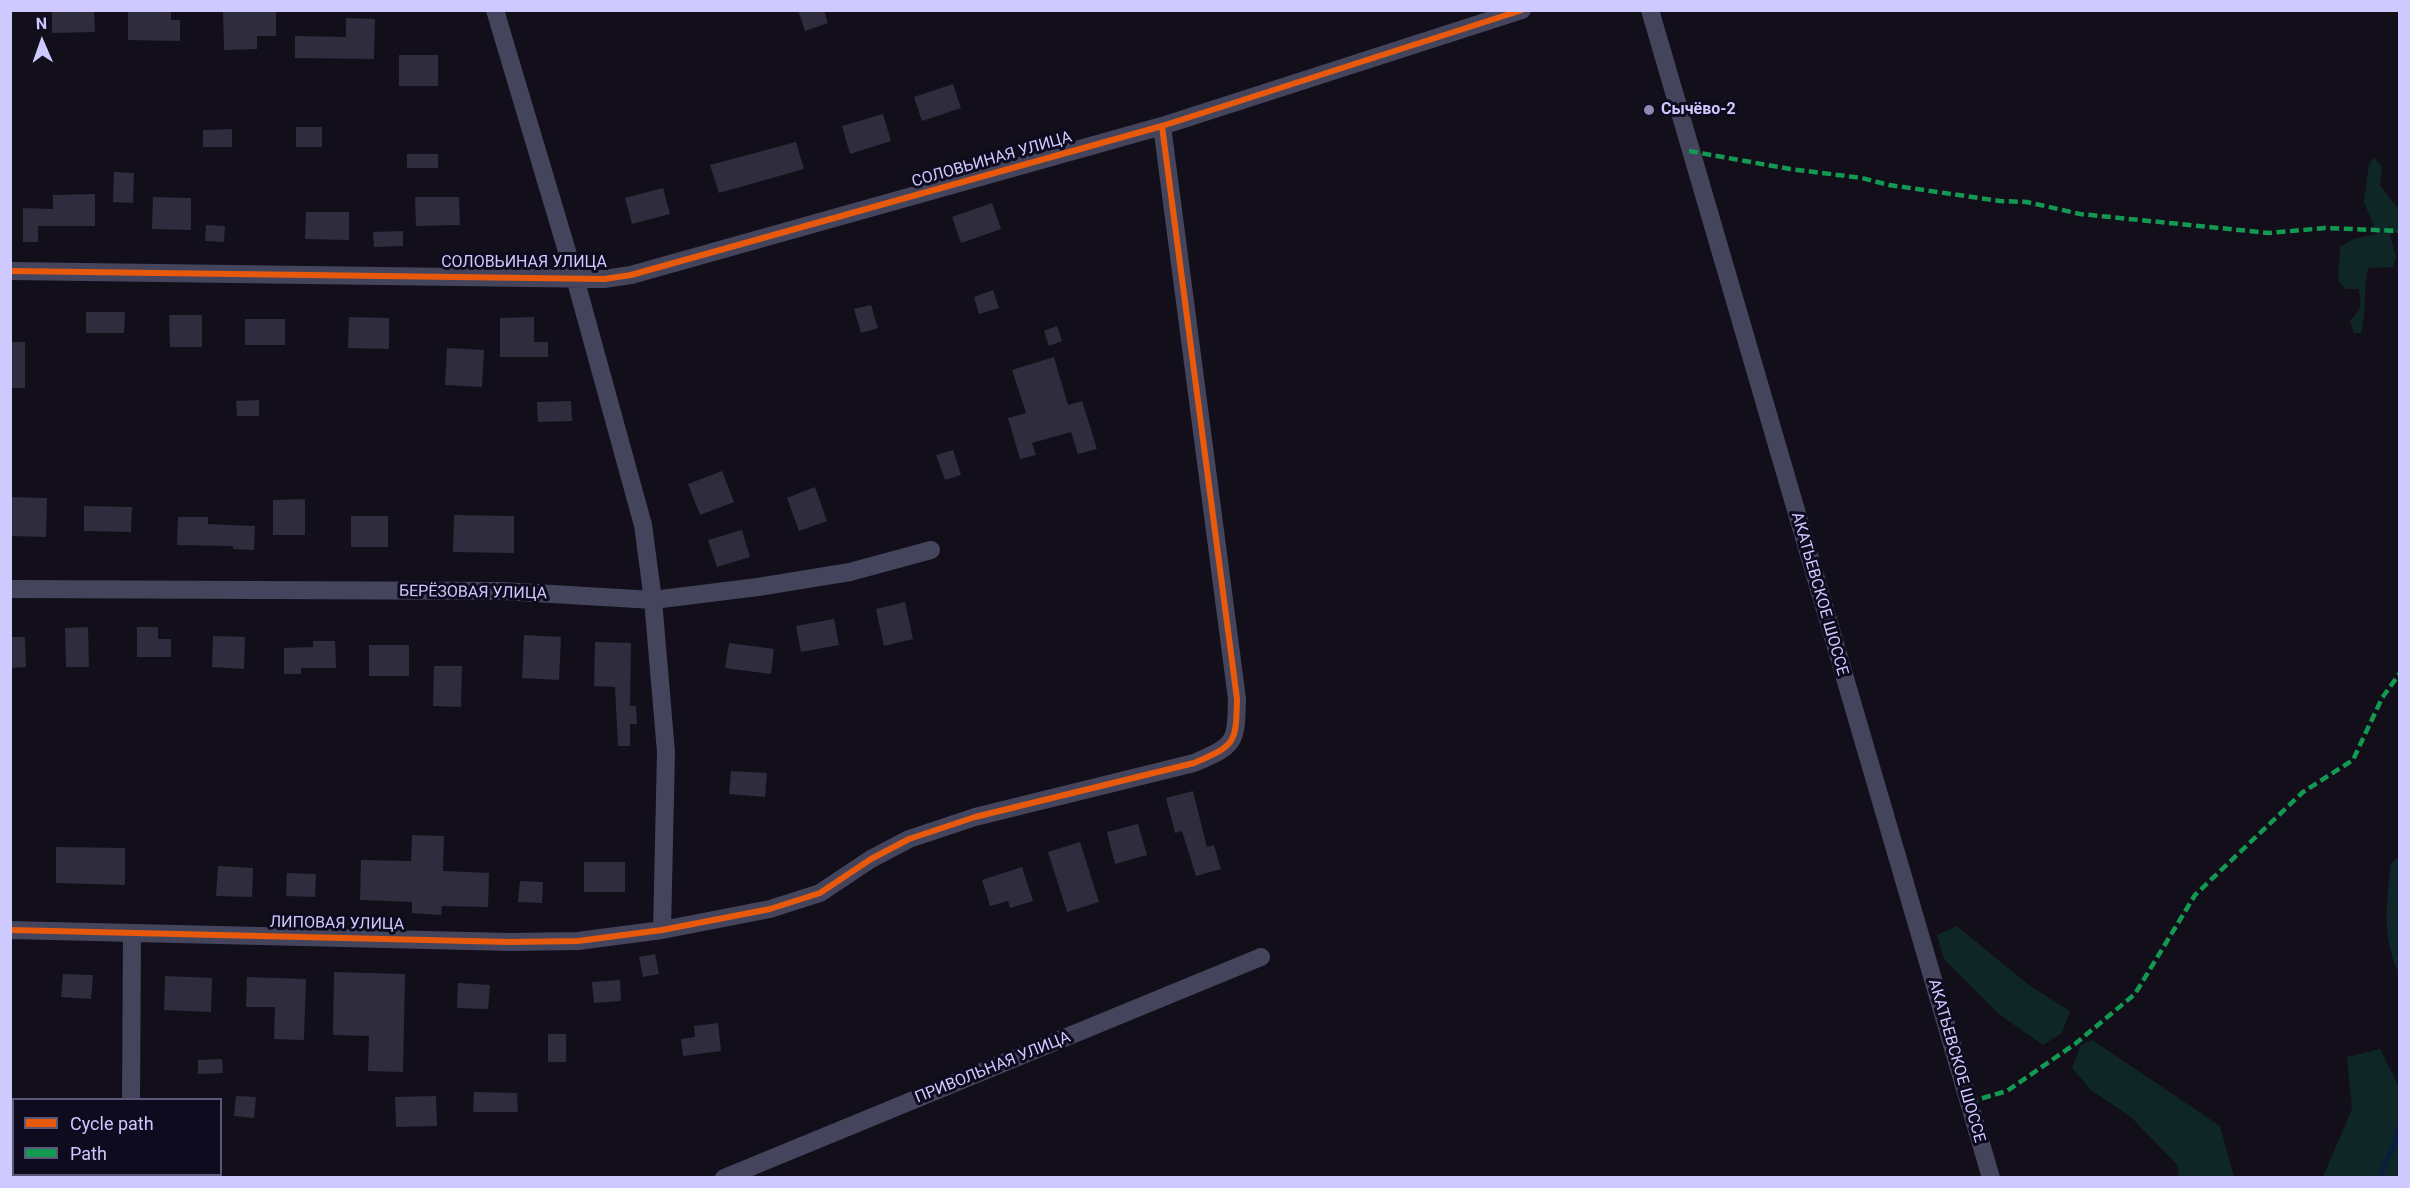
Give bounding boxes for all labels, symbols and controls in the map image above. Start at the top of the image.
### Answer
north arrow [12,12,72,72]
text: N [35,14,47,33]
place label: Сычёво-2 [1661,100,1736,120]
marker: Сычёво-2 [1642,103,1656,117]
street label: СОЛОВЬИНАЯ УЛИЦА [910,128,1074,192]
street label: СОЛОВЬИНАЯ УЛИЦА [441,253,607,273]
street label: АКАТЬЕВСКОЕ ШОССЕ [1786,510,1852,678]
street label: БЕРЁЗОВАЯ УЛИЦА [399,582,547,604]
street label: ЛИПОВАЯ УЛИЦА [270,913,404,935]
street label: АКАТЬЕВСКОЕ ШОССЕ [1923,977,1989,1145]
street label: ПРИВОЛЬНАЯ УЛИЦА [913,1028,1073,1108]
legend [12,1098,222,1176]
text: Cycle path [70,1113,154,1134]
text: Path [70,1143,107,1164]

